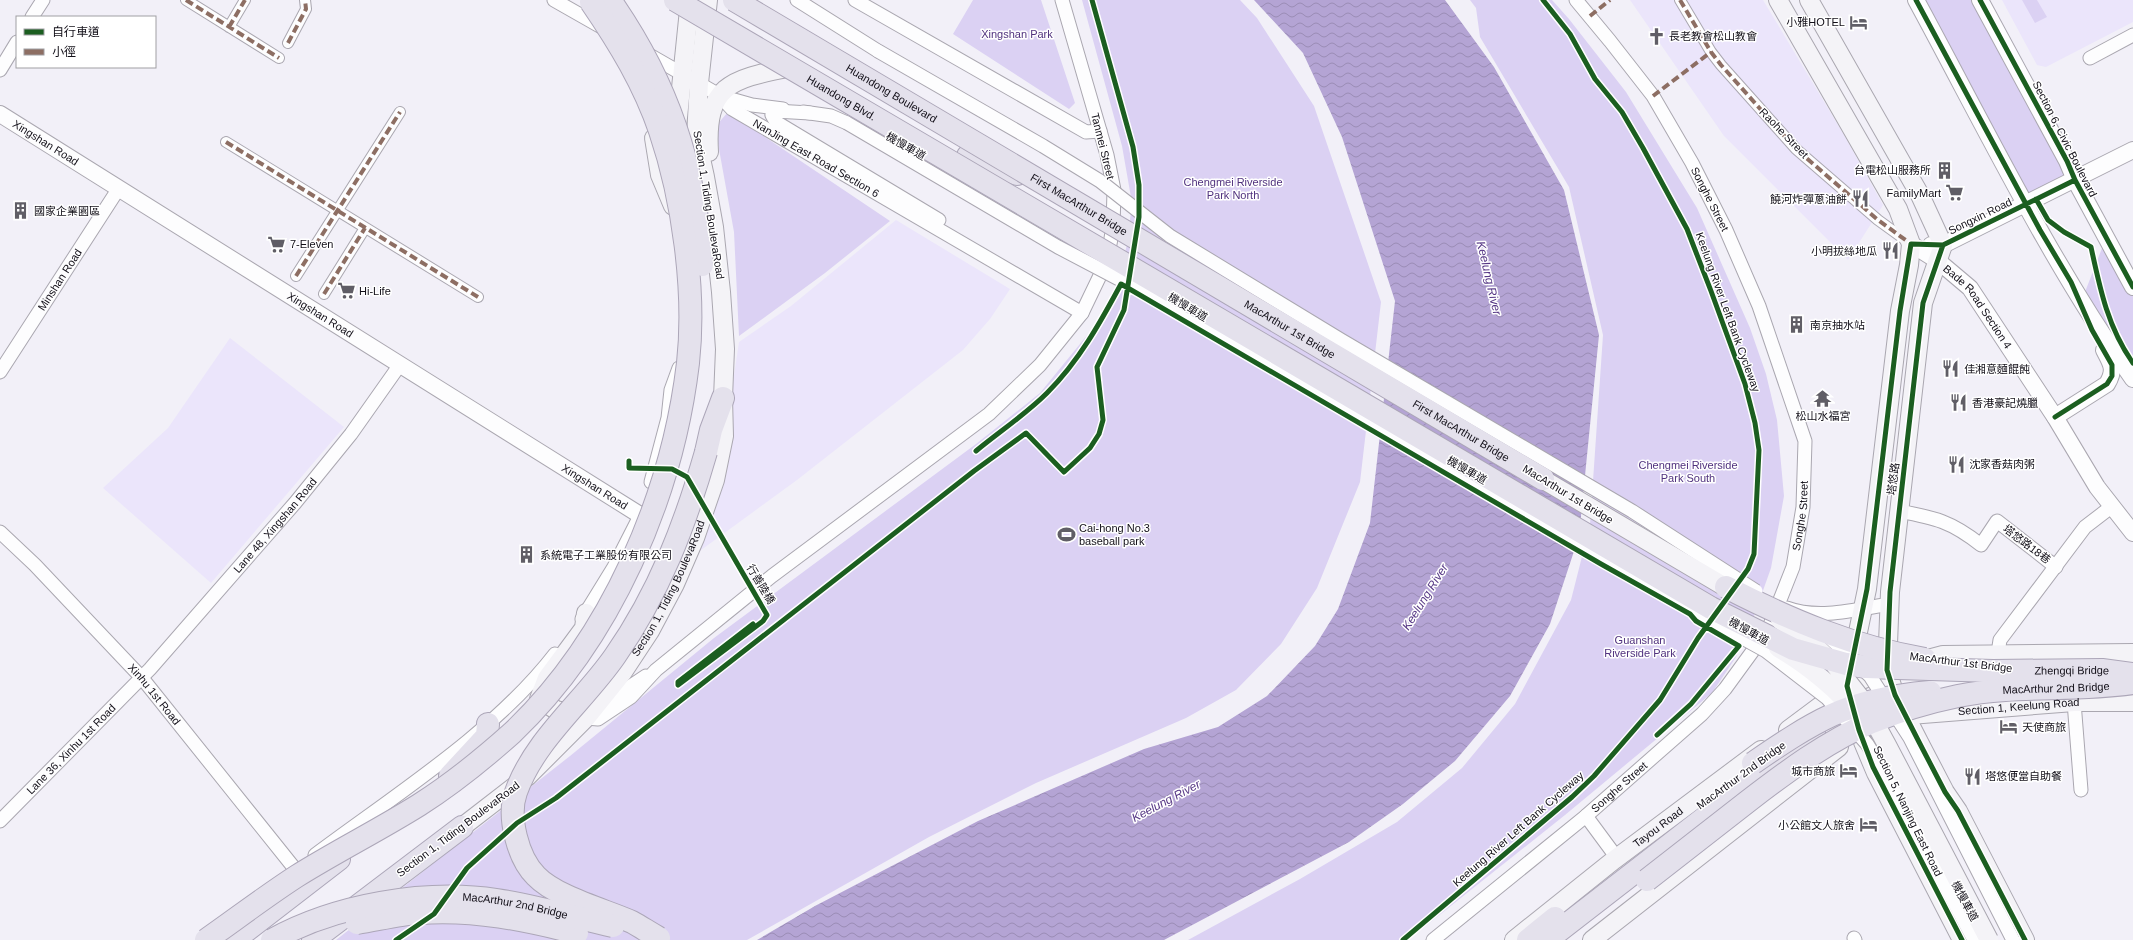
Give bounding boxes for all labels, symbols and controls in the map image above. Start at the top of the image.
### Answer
hotel icon: 小雅HOTEL [1848,12,1868,32]
legend [16,16,156,68]
place label: 小雅HOTEL [1786,16,1845,28]
text: 自行車道 [52,25,100,39]
church icon: 長老教會松山教會 [1646,26,1666,46]
park label: Xingshan Park [981,28,1053,40]
place label: 長老教會松山教會 [1669,30,1757,42]
text: 小徑 [52,45,76,59]
street label: Huandong Boulevard [844,62,939,125]
street label: Huandong Blvd. [805,73,878,123]
street label: Section 6, Civic Boulevard [2031,79,2099,199]
street label: Raohe Street [1757,106,1811,160]
street label: Tanmei Street [1089,112,1117,180]
street label: NanJing East Road Section 6 [751,117,881,199]
street label: Xingshan Road [11,118,81,168]
street label: Section 1, Tiding BoulevaRoad [691,130,727,280]
street label: 機慢車道 [884,130,928,162]
building icon: 台電松山服務所 [1934,160,1954,180]
place label: 台電松山服務所 [1854,164,1931,176]
street label: Songhe Street [1689,165,1731,233]
street label: First MacArthur Bridge [1029,171,1130,238]
park label: Chengmei Riverside Park North [1183,176,1283,201]
supermarket icon: FamilyMart [1944,183,1964,203]
place label: FamilyMart [1887,187,1941,199]
restaurant icon: 饒河炸彈蔥油餅 [1850,189,1870,209]
place label: 饒河炸彈蔥油餅 [1770,193,1847,205]
street label: Songxin Road [1946,195,2014,237]
building icon: 國家企業園區 [11,201,31,221]
place label: 國家企業園區 [34,205,100,217]
street label: Keelung River Left Bank Cycleway [1694,231,1763,394]
supermarket icon: 7-Eleven [267,234,287,254]
place label: 7-Eleven [290,238,333,250]
water label: Keelung River [1474,240,1505,317]
restaurant icon: 小明拔絲地瓜 [1880,241,1900,261]
place label: 小明拔絲地瓜 [1811,245,1877,257]
street label: Minshan Road [35,247,84,313]
street label: Bade Road Section 4 [1941,262,2014,351]
supermarket icon: Hi-Life [336,281,356,301]
place label: Hi-Life [359,285,391,297]
street label: Xingshan Road [285,290,355,340]
street label: 機慢車道 [1166,291,1210,323]
street label: MacArthur 1st Bridge [1242,298,1337,361]
building icon: 南京抽水站 [1787,315,1807,335]
place label: 南京抽水站 [1810,319,1865,331]
restaurant icon: 佳湘意麵餛飩 [1941,359,1961,379]
place label: 佳湘意麵餛飩 [1964,363,2030,375]
temple icon: 松山水福宮 [1813,388,1833,408]
restaurant icon: 香港豪記燒臘 [1949,393,1969,413]
street label: First MacArthur Bridge [1411,397,1512,464]
place label: 香港豪記燒臘 [1972,397,2038,409]
place label: 松山水福宮 [1796,410,1851,422]
street label: 機慢車道 [1445,454,1489,486]
restaurant icon: 沈家香菇肉粥 [1946,454,1966,474]
place label: 沈家香菇肉粥 [1969,458,2035,470]
park label: Chengmei Riverside Park South [1638,459,1738,484]
street label: Xingshan Road [560,462,630,512]
street label: MacArthur 1st Bridge [1521,462,1615,526]
street label: 塔悠路 [1885,462,1901,496]
street label: Lane 48, Xingshan Road [231,475,319,575]
street label: Songhe Street [1790,481,1810,552]
street label: Section 1, Tiding BoulevaRoad [629,519,707,658]
place label: Cai-hong No.3 baseball park [1079,522,1150,547]
street label: 塔悠路18巷 [2001,522,2053,566]
sports icon: Cai-hong No.3 baseball park [1056,524,1076,544]
building icon: 系統電子工業股份有限公司 [517,545,537,565]
place label: 系統電子工業股份有限公司 [540,549,672,561]
water label: Keelung River [1399,560,1451,633]
street label: 行善陸橋 [745,562,777,606]
street label: 機慢車道 [1727,615,1771,647]
park label: Guanshan Riverside Park [1604,634,1676,659]
street label: MacArthur 1st Bridge [1909,650,2013,674]
street label: Xinhu 1st Road [126,661,183,727]
street label: Zhengqi Bridge [2034,664,2110,677]
street label: MacArthur 2nd Bridge [2002,680,2110,696]
street label: Section 1, Keelung Road [1957,696,2079,717]
street label: Lane 36, Xinhu 1st Road [24,702,118,796]
hotel icon: 天使商旅 [1999,717,2019,737]
place label: 天使商旅 [2022,721,2066,733]
street label: MacArthur 2nd Bridge [1694,739,1788,811]
street label: Section 5, Nanjing East Road [1871,744,1945,878]
street label: Songhe Street [1589,759,1649,815]
hotel icon: 城市商旅 [1838,761,1858,781]
place label: 城市商旅 [1791,765,1835,777]
restaurant icon: 塔悠便當自助餐 [1962,766,1982,786]
street label: Keelung River Left Bank Cycleway [1450,769,1586,889]
place label: 塔悠便當自助餐 [1985,770,2062,782]
water label: Keelung River [1129,777,1203,825]
street label: Section 1, Tiding BoulevaRoad [394,779,522,879]
street label: Tayou Road [1631,805,1685,849]
hotel icon: 小公館文人旅舍 [1858,815,1878,835]
place label: 小公館文人旅舍 [1778,819,1855,831]
street label: 機慢車道 [1949,879,1981,923]
street label: MacArthur 2nd Bridge [462,891,569,921]

